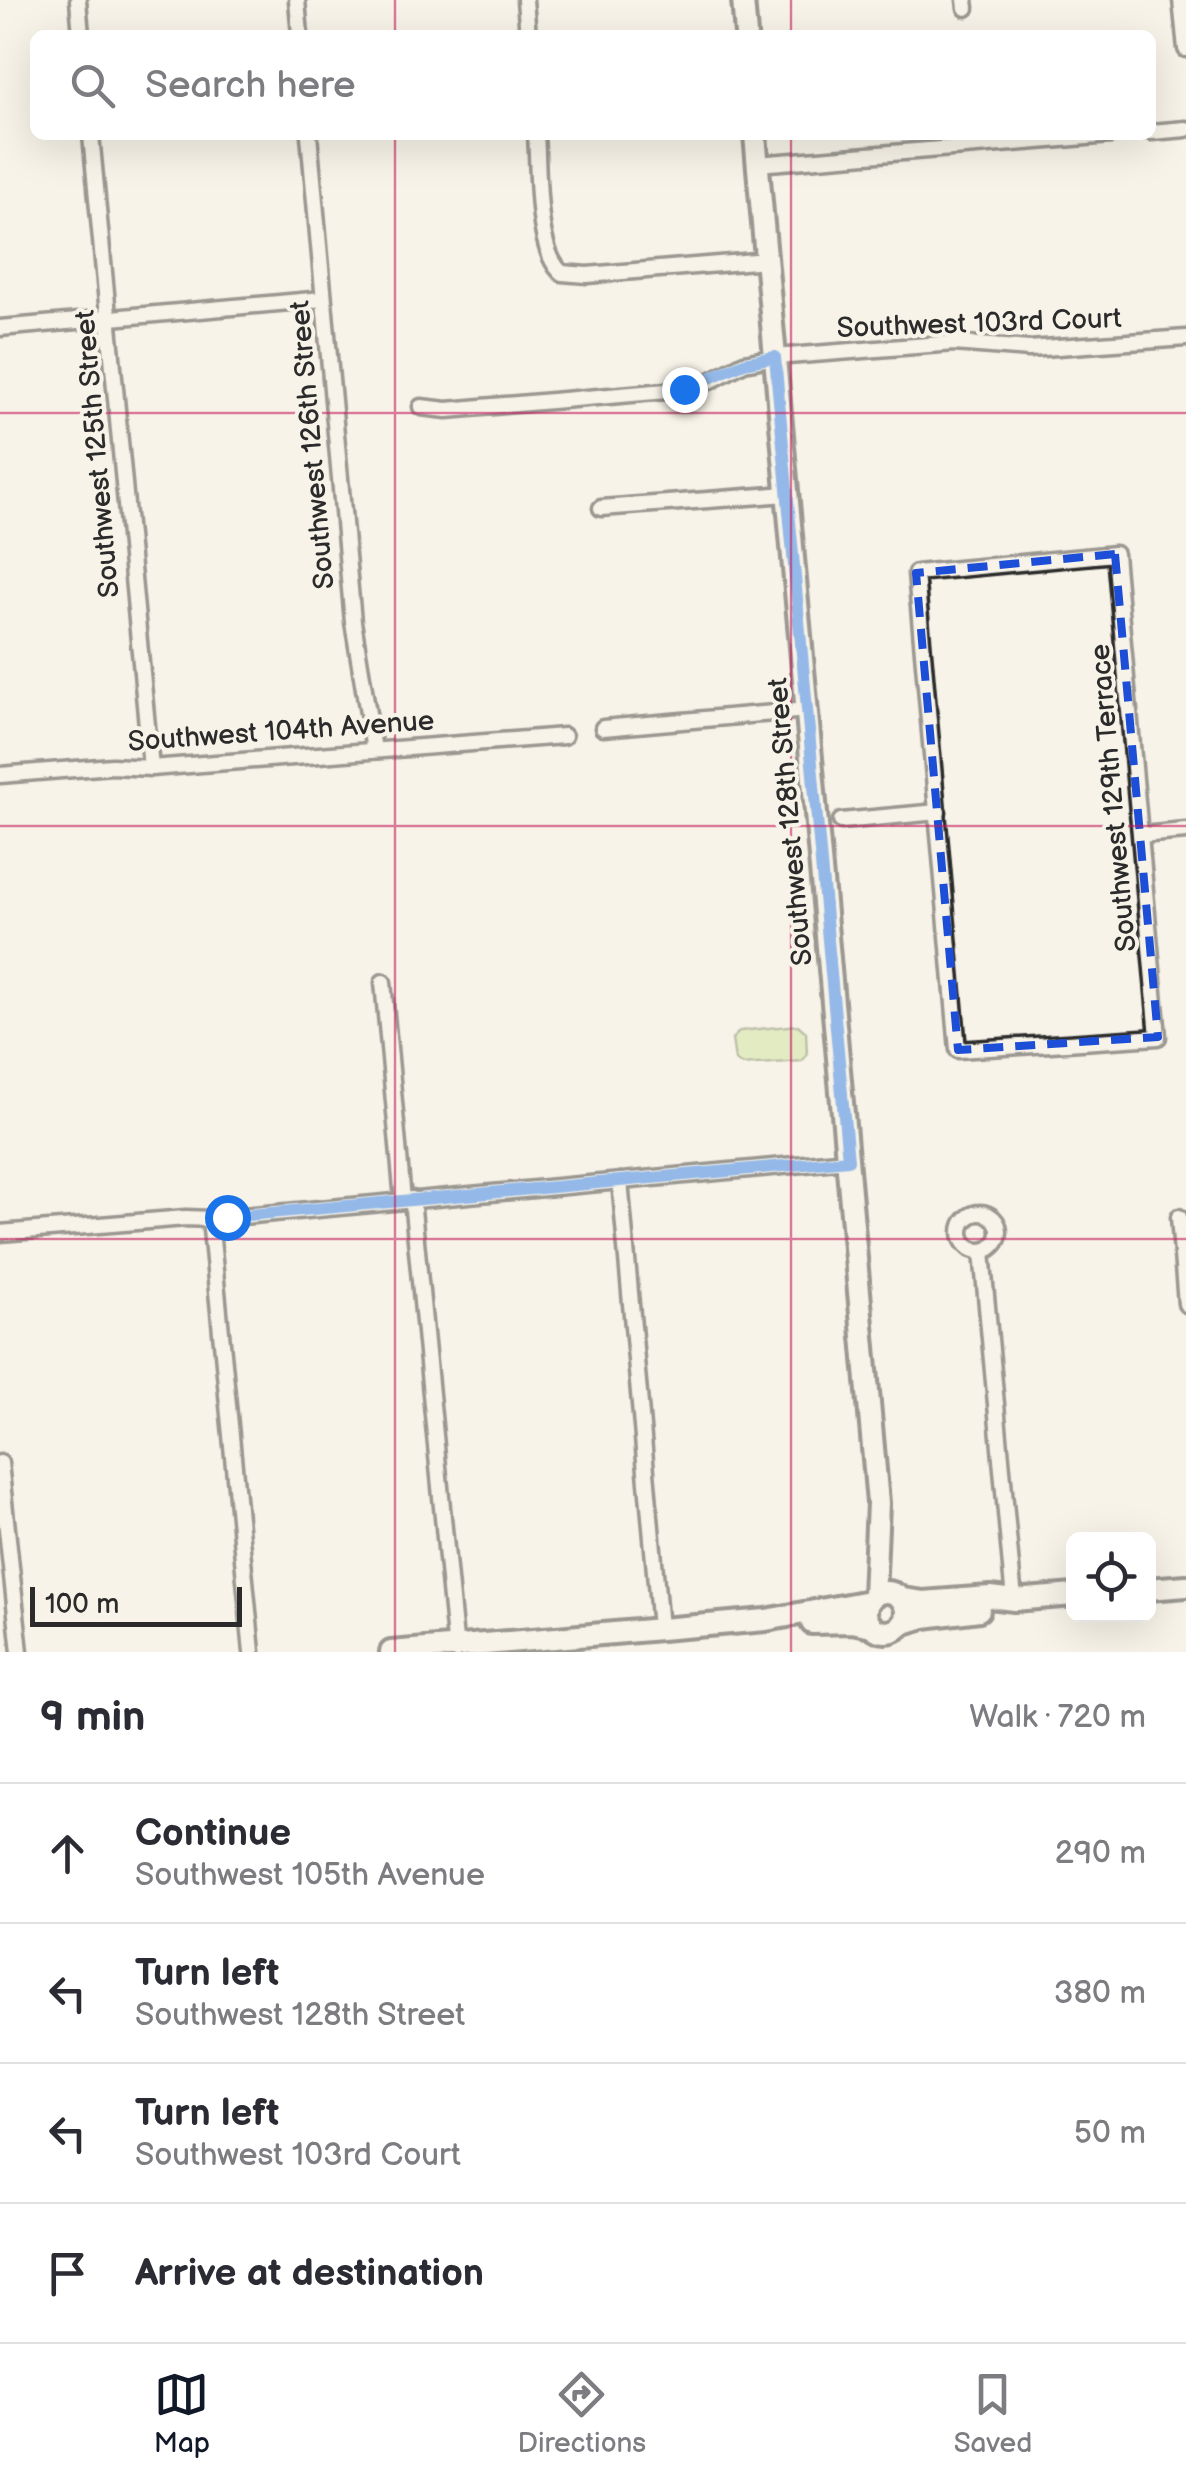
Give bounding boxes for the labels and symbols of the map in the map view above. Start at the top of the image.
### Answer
street label: Southwest 126th Street [283,299,342,591]
street label: Southwest 103rd Court [836,302,1122,345]
street label: Southwest 125th Street [68,308,127,599]
route end [662,367,708,413]
street label: Southwest 129th Terrace [1084,642,1143,953]
street label: Southwest 128th Street [761,676,820,967]
street label: Southwest 104th Avenue [127,704,435,759]
route start [205,1195,251,1241]
scale bar [30,1582,242,1626]

